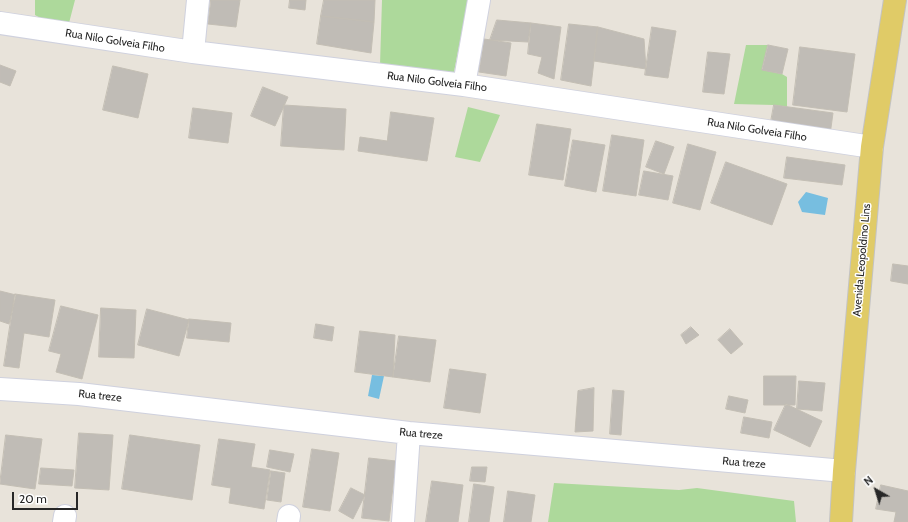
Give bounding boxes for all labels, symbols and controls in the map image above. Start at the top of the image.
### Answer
street label: Rua Nilo Golveia Filho [64,27,166,55]
street label: Rua Nilo Golveia Filho [386,69,488,95]
street label: Rua Nilo Golveia Filho [706,116,808,144]
street label: Avenida Leopoldino Lins [850,203,874,317]
street label: Rua treze [78,387,122,405]
street label: Rua treze [399,426,443,442]
street label: Rua treze [722,455,766,471]
north arrow [856,470,896,510]
text: N [861,473,876,489]
scale bar [14,484,80,510]
text: 20 m [19,491,47,506]

